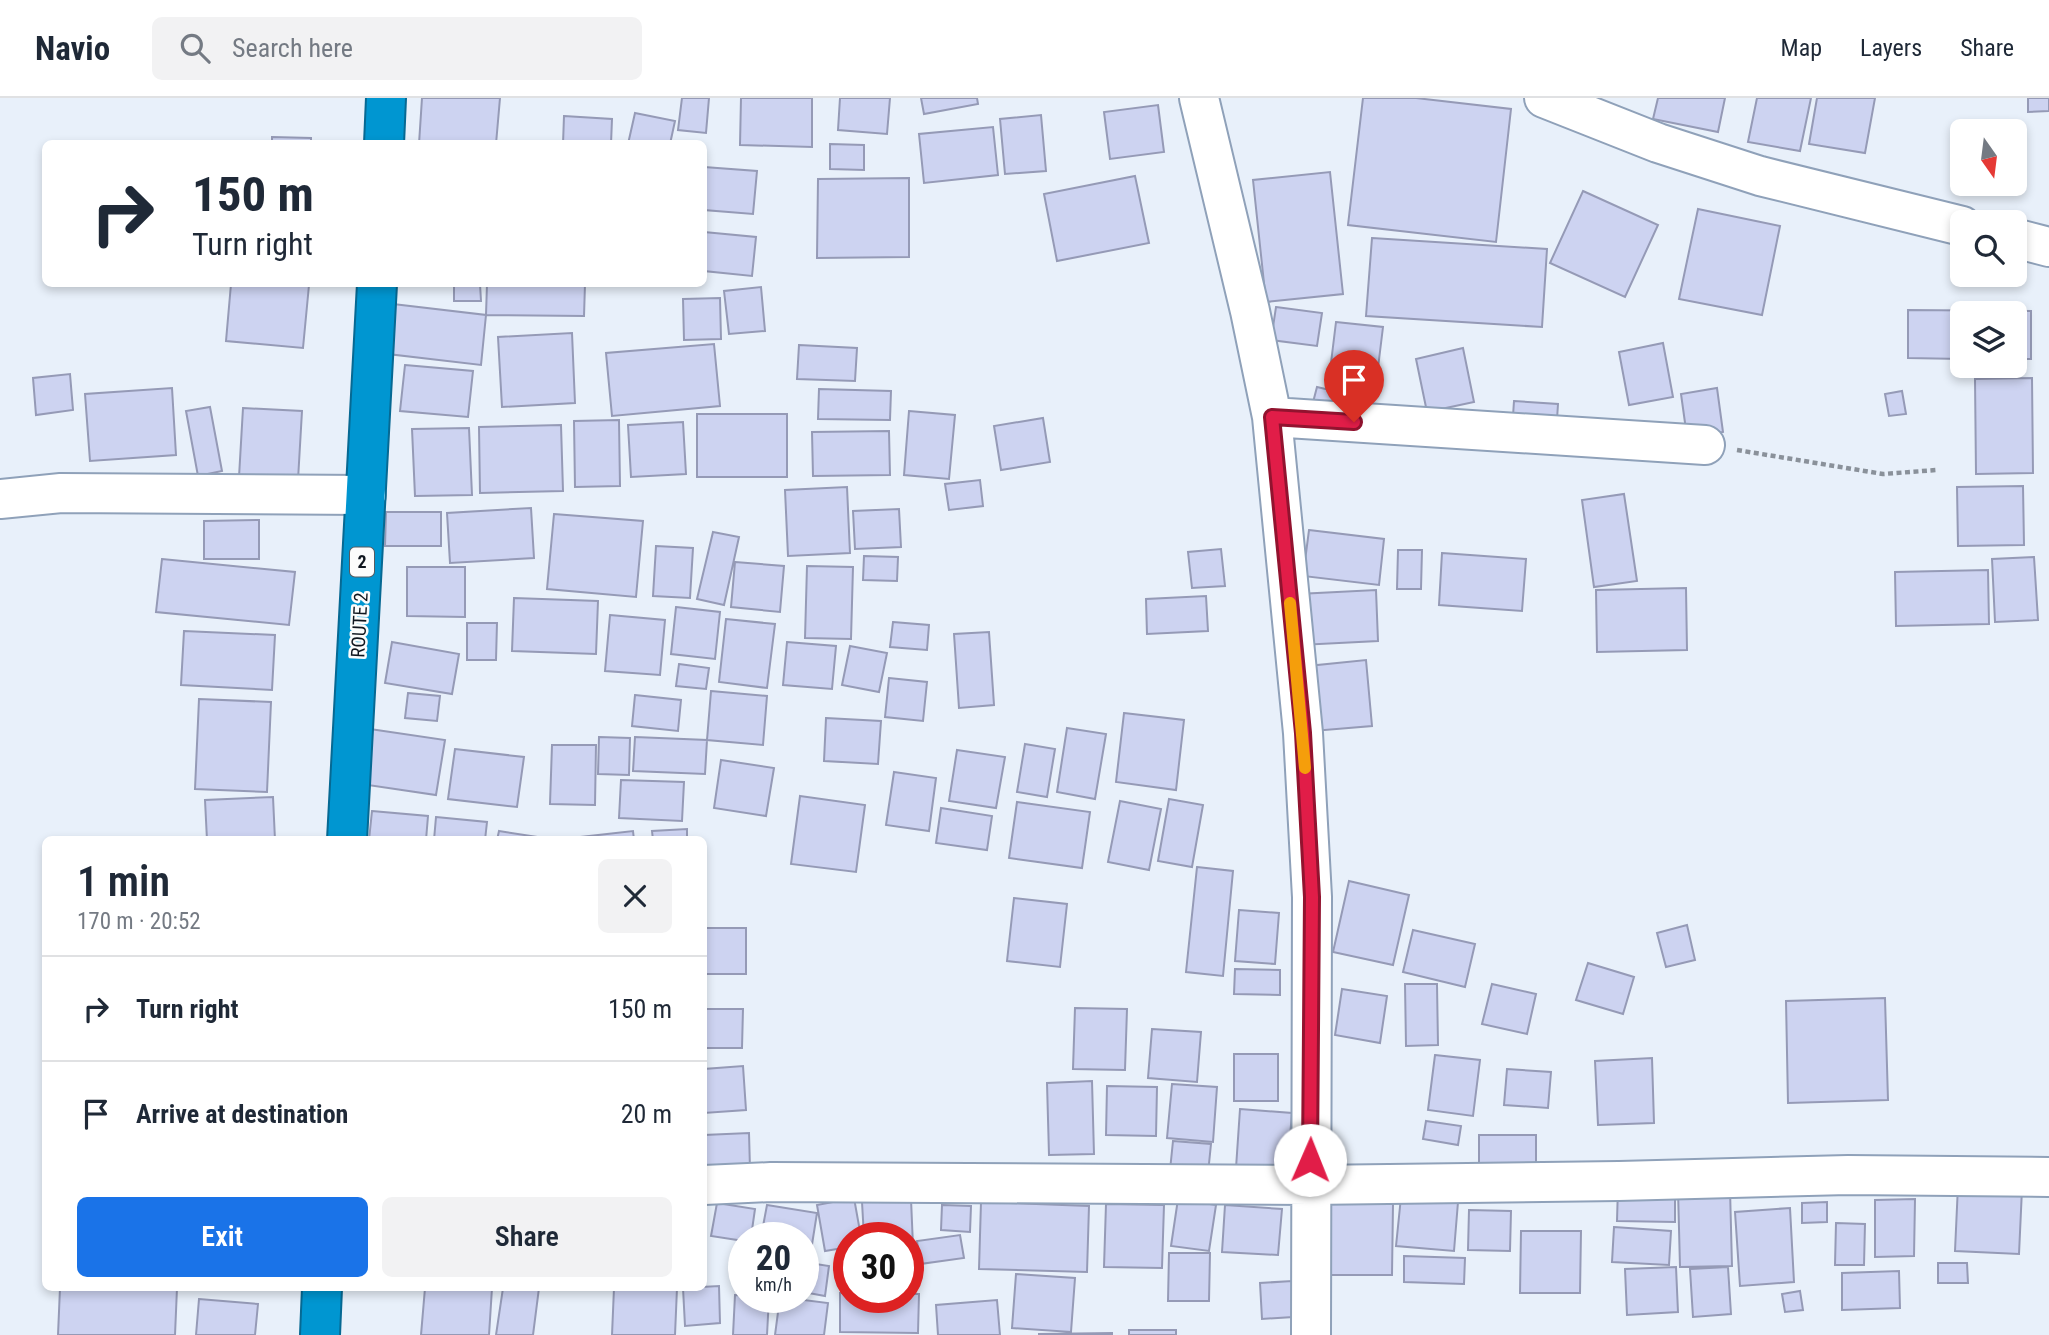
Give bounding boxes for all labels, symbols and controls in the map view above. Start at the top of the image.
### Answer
search box [152,17,642,80]
text: Navio [35,29,110,68]
icon: search [176,29,214,67]
text: Search here [232,33,353,63]
text: Map [1781,34,1822,62]
text: Layers [1860,34,1922,62]
text: Share [1960,34,2014,62]
north arrow [1950,119,2026,196]
map controls [1950,119,2027,378]
text: 150 m [192,166,314,223]
icon: right [77,168,168,259]
button: search [1950,210,2027,287]
text: Turn right [192,225,313,263]
button: layers [1950,301,2027,378]
pin [1324,350,1384,422]
icon: arrive [1335,361,1373,399]
road number: 2 [350,548,374,576]
street label: ROUTE 2 [346,592,373,658]
text: 1 min [77,857,170,906]
button: close [598,859,672,933]
text: 170 m · 20:52 [77,908,201,935]
icon: right [77,990,115,1028]
text: Turn right [136,994,238,1024]
text: 150 m [608,994,672,1024]
icon: arrive [77,1095,115,1133]
text: Arrive at destination [136,1099,348,1129]
text: 20 m [621,1099,672,1129]
position arrow [1273,1123,1347,1197]
button: Exit [77,1197,368,1277]
button: Share [382,1197,672,1277]
speed limit sign: 30 [833,1222,924,1313]
text: 20 [756,1238,791,1279]
text: km/h [755,1274,792,1295]

